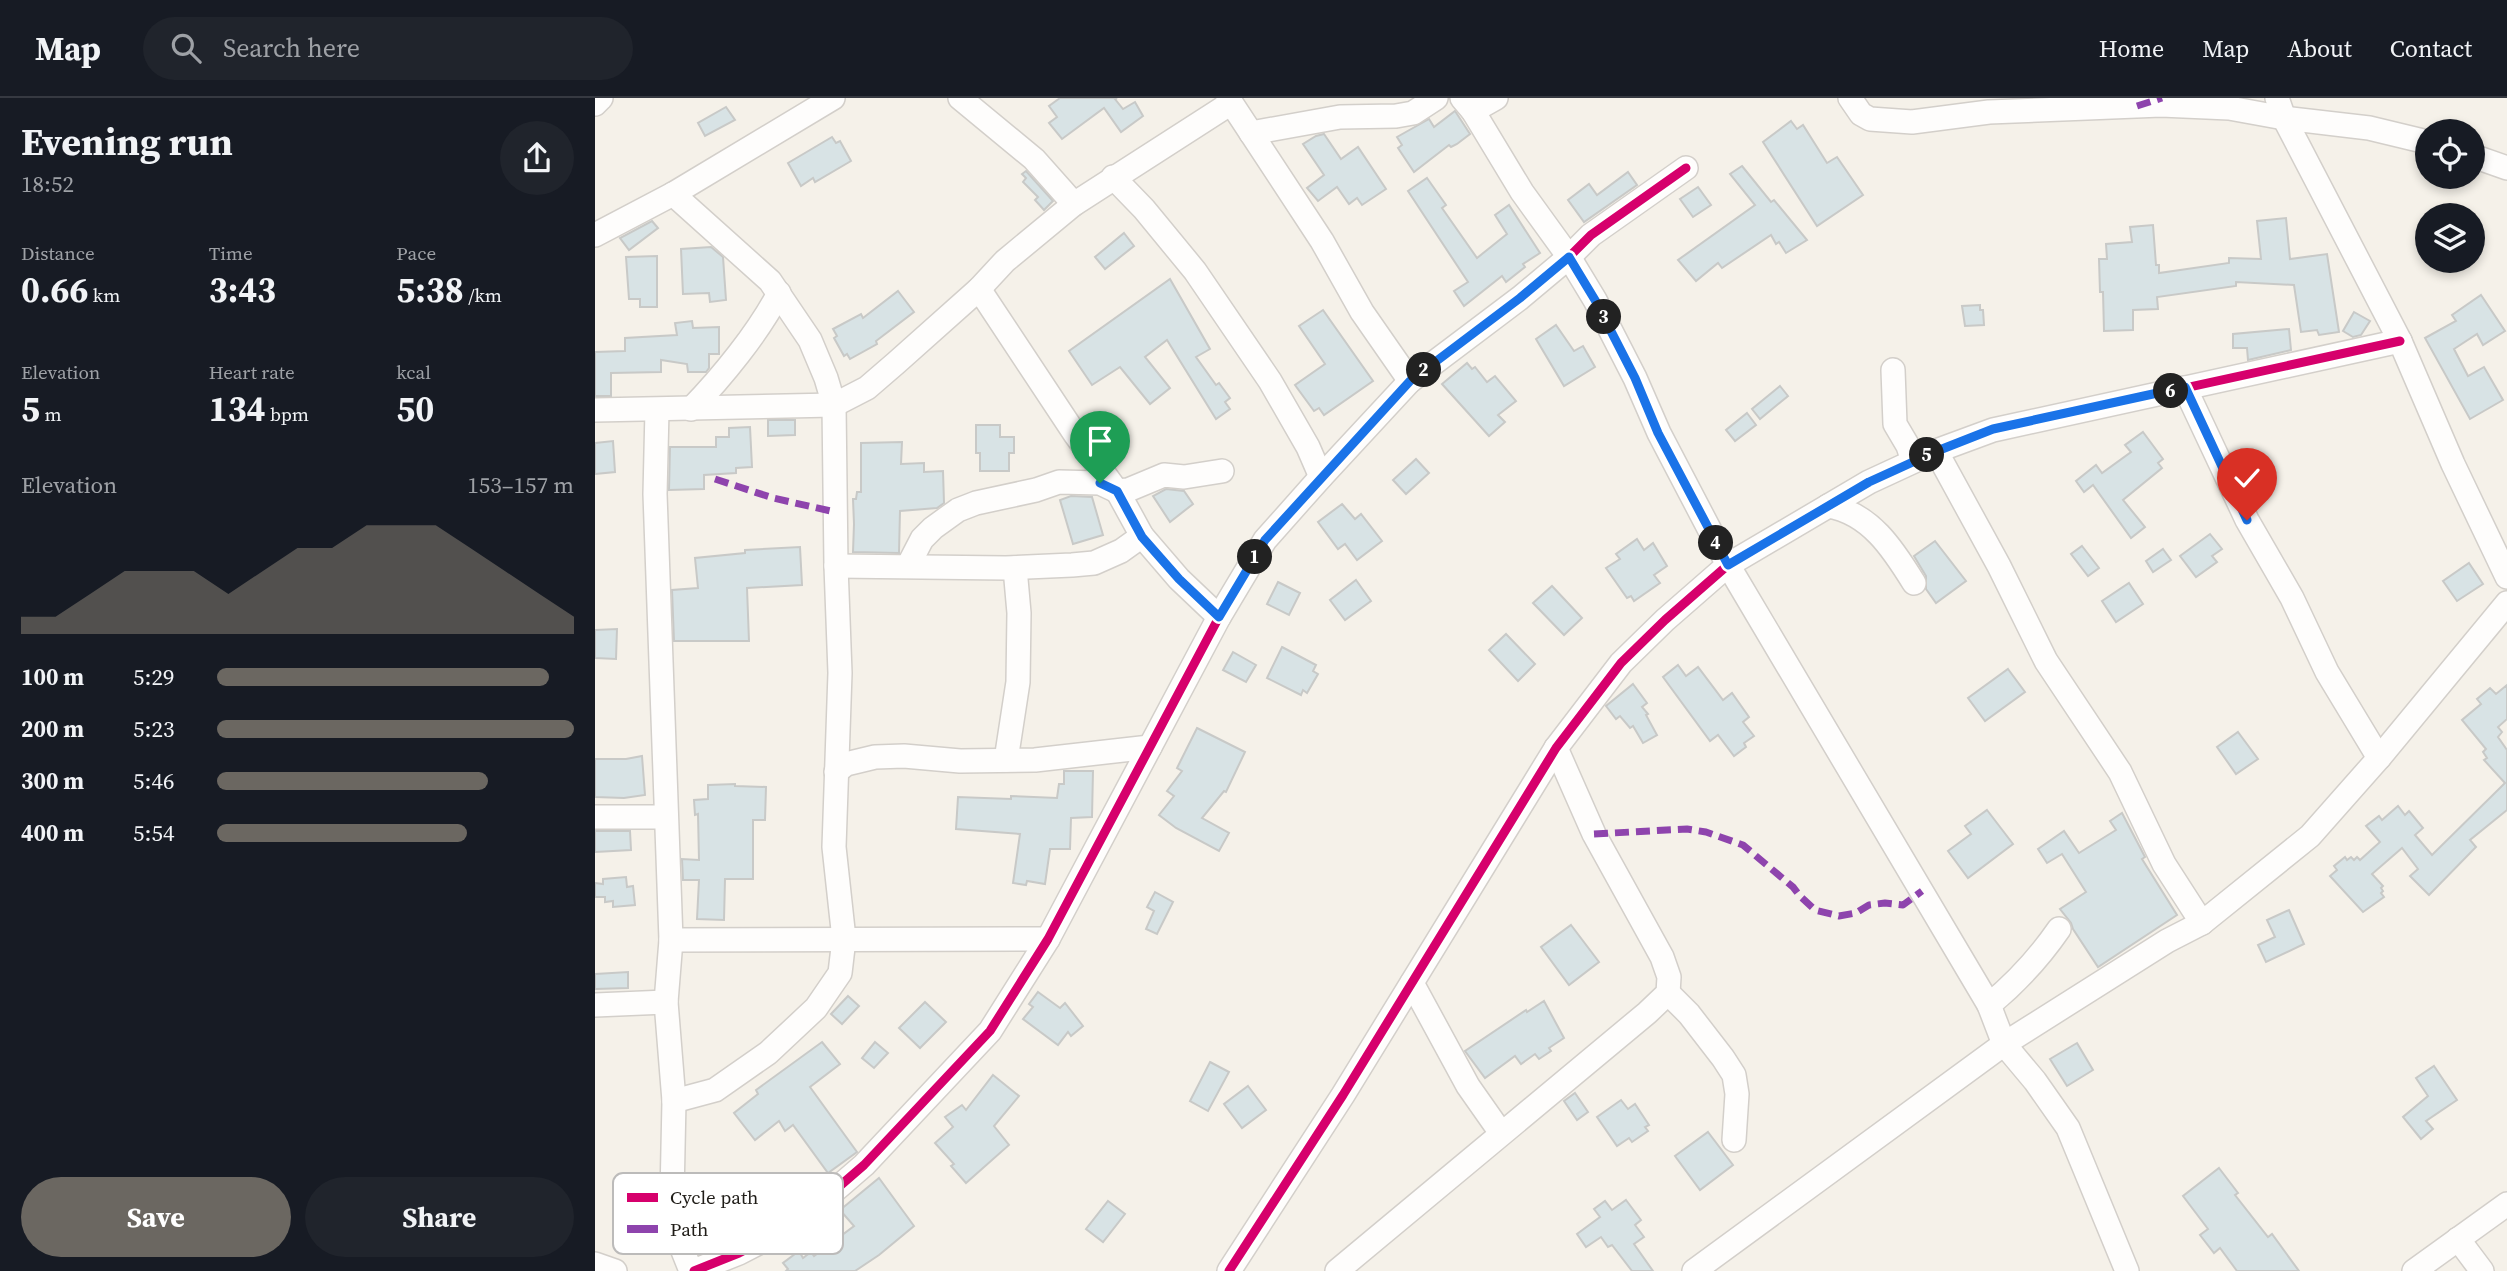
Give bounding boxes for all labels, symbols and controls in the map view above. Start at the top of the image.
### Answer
search box [143,17,633,80]
text: Map [35,26,101,71]
icon: search [167,29,205,67]
text: Search here [223,30,360,66]
text: Home [2099,32,2164,65]
text: Map [2202,32,2249,65]
text: About [2287,32,2352,65]
text: Contact [2390,32,2472,65]
text: Evening run [21,116,233,168]
map controls [2415,119,2485,273]
button: locate [2415,119,2485,189]
button: share [500,121,574,195]
text: 18:52 [21,168,74,200]
button: layers [2415,203,2485,273]
text: Distance [21,240,95,266]
text: Time [209,240,253,266]
text: Pace [396,240,436,266]
text: 0.66 [21,266,88,314]
text: 3:43 [209,266,276,314]
text: 5:38 [396,266,464,314]
text: km [88,282,120,308]
text: /km [464,282,502,308]
pin: 3 [1587,300,1621,334]
text: 3 [1598,303,1609,329]
pin: 2 [1407,352,1441,388]
text: 2 [1418,356,1429,382]
text: Elevation [21,359,100,385]
text: Heart rate [209,359,295,385]
text: kcal [396,359,431,385]
pin: 6 [2153,374,2189,408]
text: 6 [2165,377,2176,403]
text: 5 [21,385,40,433]
text: 134 [209,385,266,433]
text: 50 [396,385,434,433]
text: m [40,401,62,427]
text: bpm [266,401,309,427]
pin [1070,411,1130,483]
icon: arrive [1081,422,1119,460]
pin: 5 [1909,438,1945,472]
text: 5 [1921,441,1932,467]
pin [2217,448,2277,520]
icon: check [2228,459,2266,497]
text: Elevation [21,469,117,501]
text: 153–157 m [467,469,574,501]
pin: 4 [1699,526,1733,560]
text: 4 [1710,529,1721,555]
pin: 1 [1237,540,1273,574]
text: 1 [1249,543,1260,569]
text: 100 m [21,661,84,693]
text: 5:29 [133,661,174,693]
text: 200 m [21,713,84,745]
text: 5:23 [133,713,174,745]
text: 300 m [21,765,84,797]
text: 5:46 [133,765,174,797]
text: 400 m [21,817,84,849]
text: 5:54 [133,817,174,849]
legend [613,1173,843,1254]
button: Save [21,1177,291,1257]
button: Share [305,1177,574,1257]
text: Cycle path [670,1184,759,1210]
text: Path [670,1216,708,1242]

